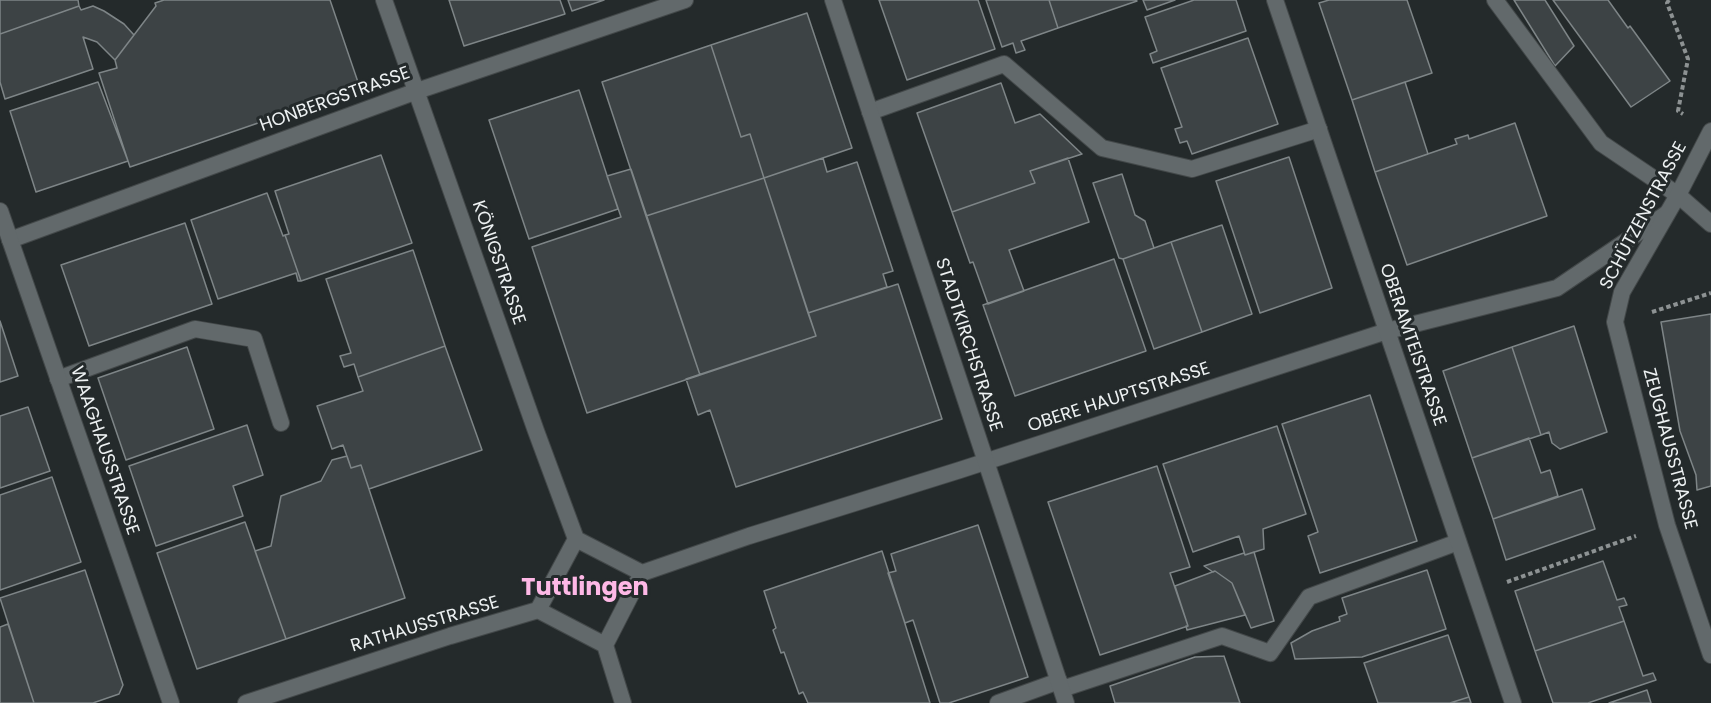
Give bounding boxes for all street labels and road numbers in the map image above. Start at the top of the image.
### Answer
street label: HONBERGSTRASSE [257,63,413,137]
street label: SCHÜTZENSTRASSE [1596,138,1692,294]
street label: KÖNIGSTRASSE [467,198,529,328]
street label: STADTKIRCHSTRASSE [930,256,1006,434]
street label: OBERAMTEISTRASSE [1374,261,1450,429]
street label: OBERE HAUPTSTRASSE [1025,358,1213,438]
street label: WAAGHAUSSTRASSE [65,364,143,538]
street label: ZEUGHAUSSTRASSE [1637,366,1701,532]
street label: RATHAUSSTRASSE [348,592,502,658]

